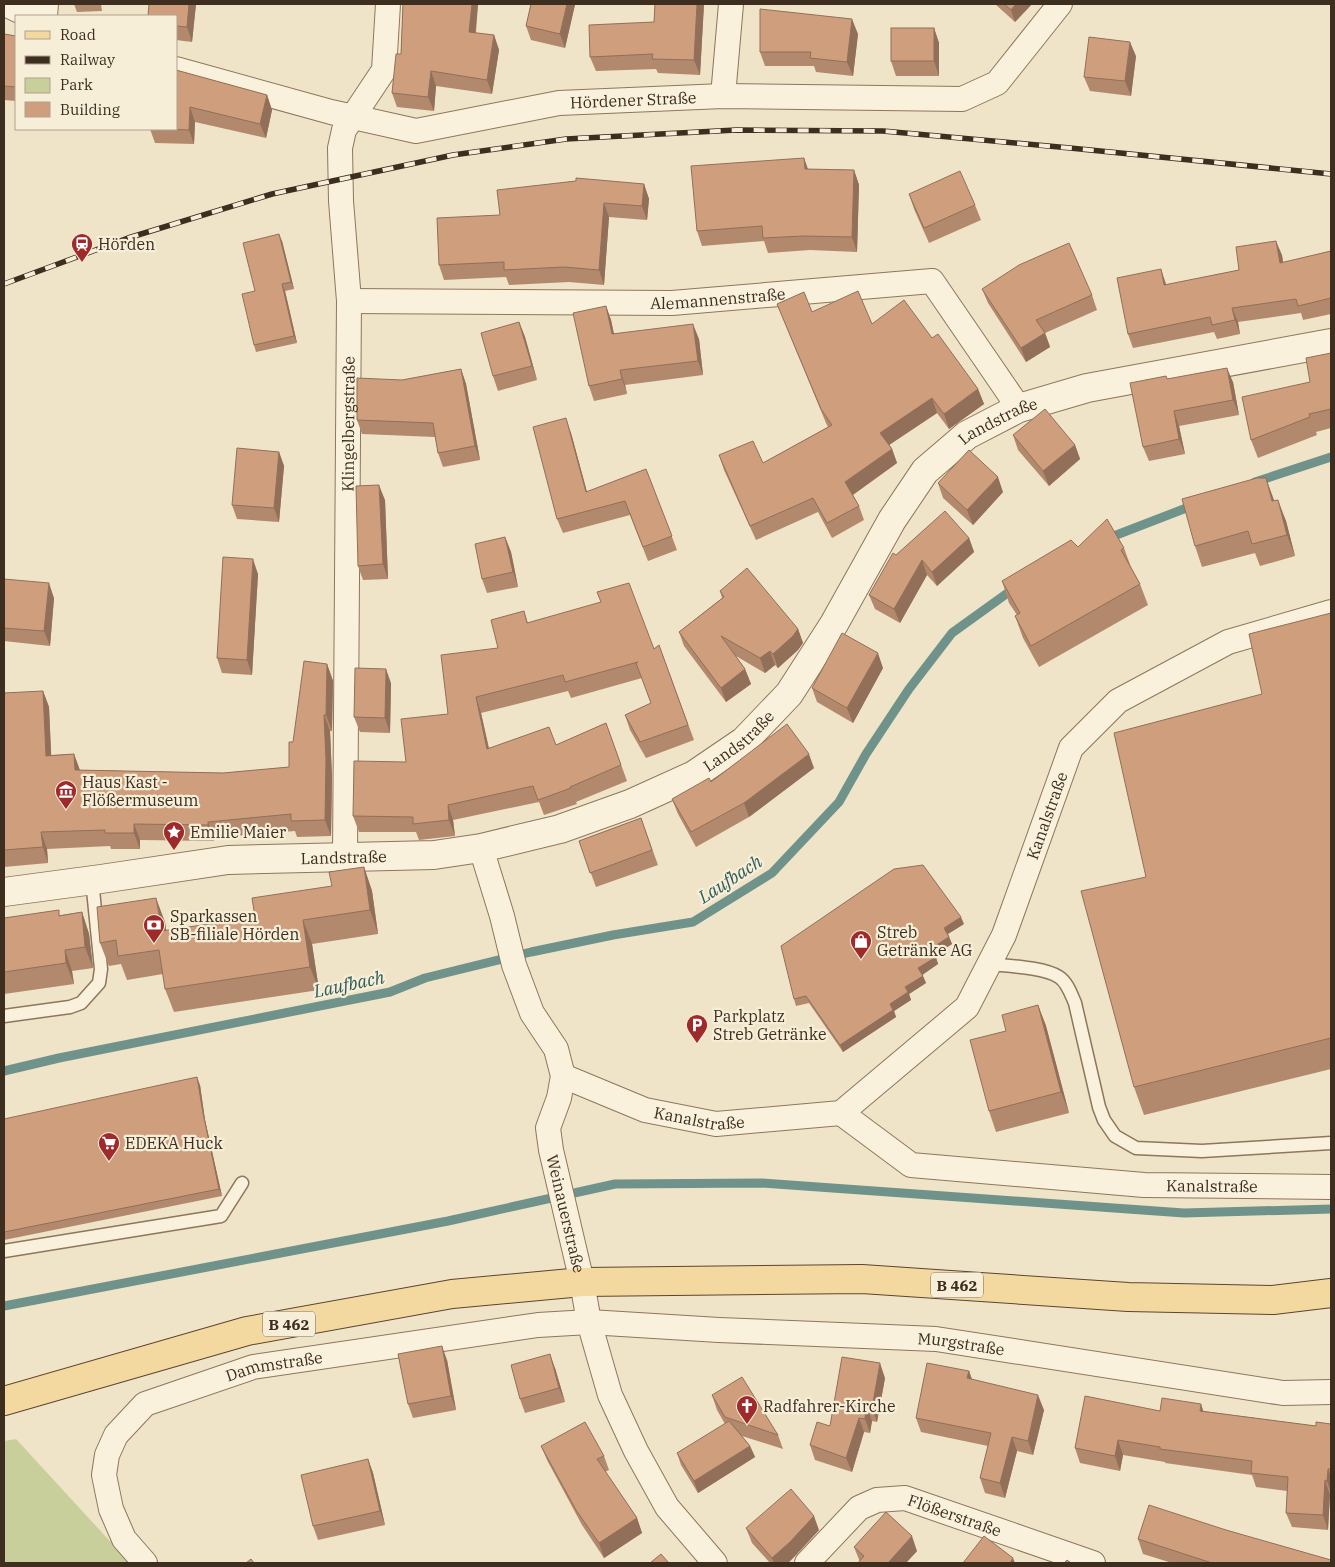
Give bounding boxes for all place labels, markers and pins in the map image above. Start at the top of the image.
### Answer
station icon: Hörden [70,232,94,263]
place label: Hörden [98,234,155,254]
place label: Haus Kast - Flößermuseum [82,772,198,810]
museum icon: Haus Kast - Flößermuseum [54,779,78,810]
place icon: Emilie Maier [162,820,186,851]
place label: Emilie Maier [190,822,286,842]
place label: Sparkassen SB-filiale Hörden [170,906,299,944]
bank icon: Sparkassen SB-filiale Hörden [142,913,166,944]
place label: Streb Getränke AG [877,922,972,960]
shop icon: Streb Getränke AG [849,929,873,960]
place label: Parkplatz Streb Getränke [713,1006,827,1044]
parking icon: Parkplatz Streb Getränke [685,1013,709,1044]
supermarket icon: EDEKA Huck [97,1131,121,1162]
place label: EDEKA Huck [125,1133,224,1153]
church icon: Radfahrer-Kirche [735,1394,759,1425]
place label: Radfahrer-Kirche [763,1396,896,1416]

